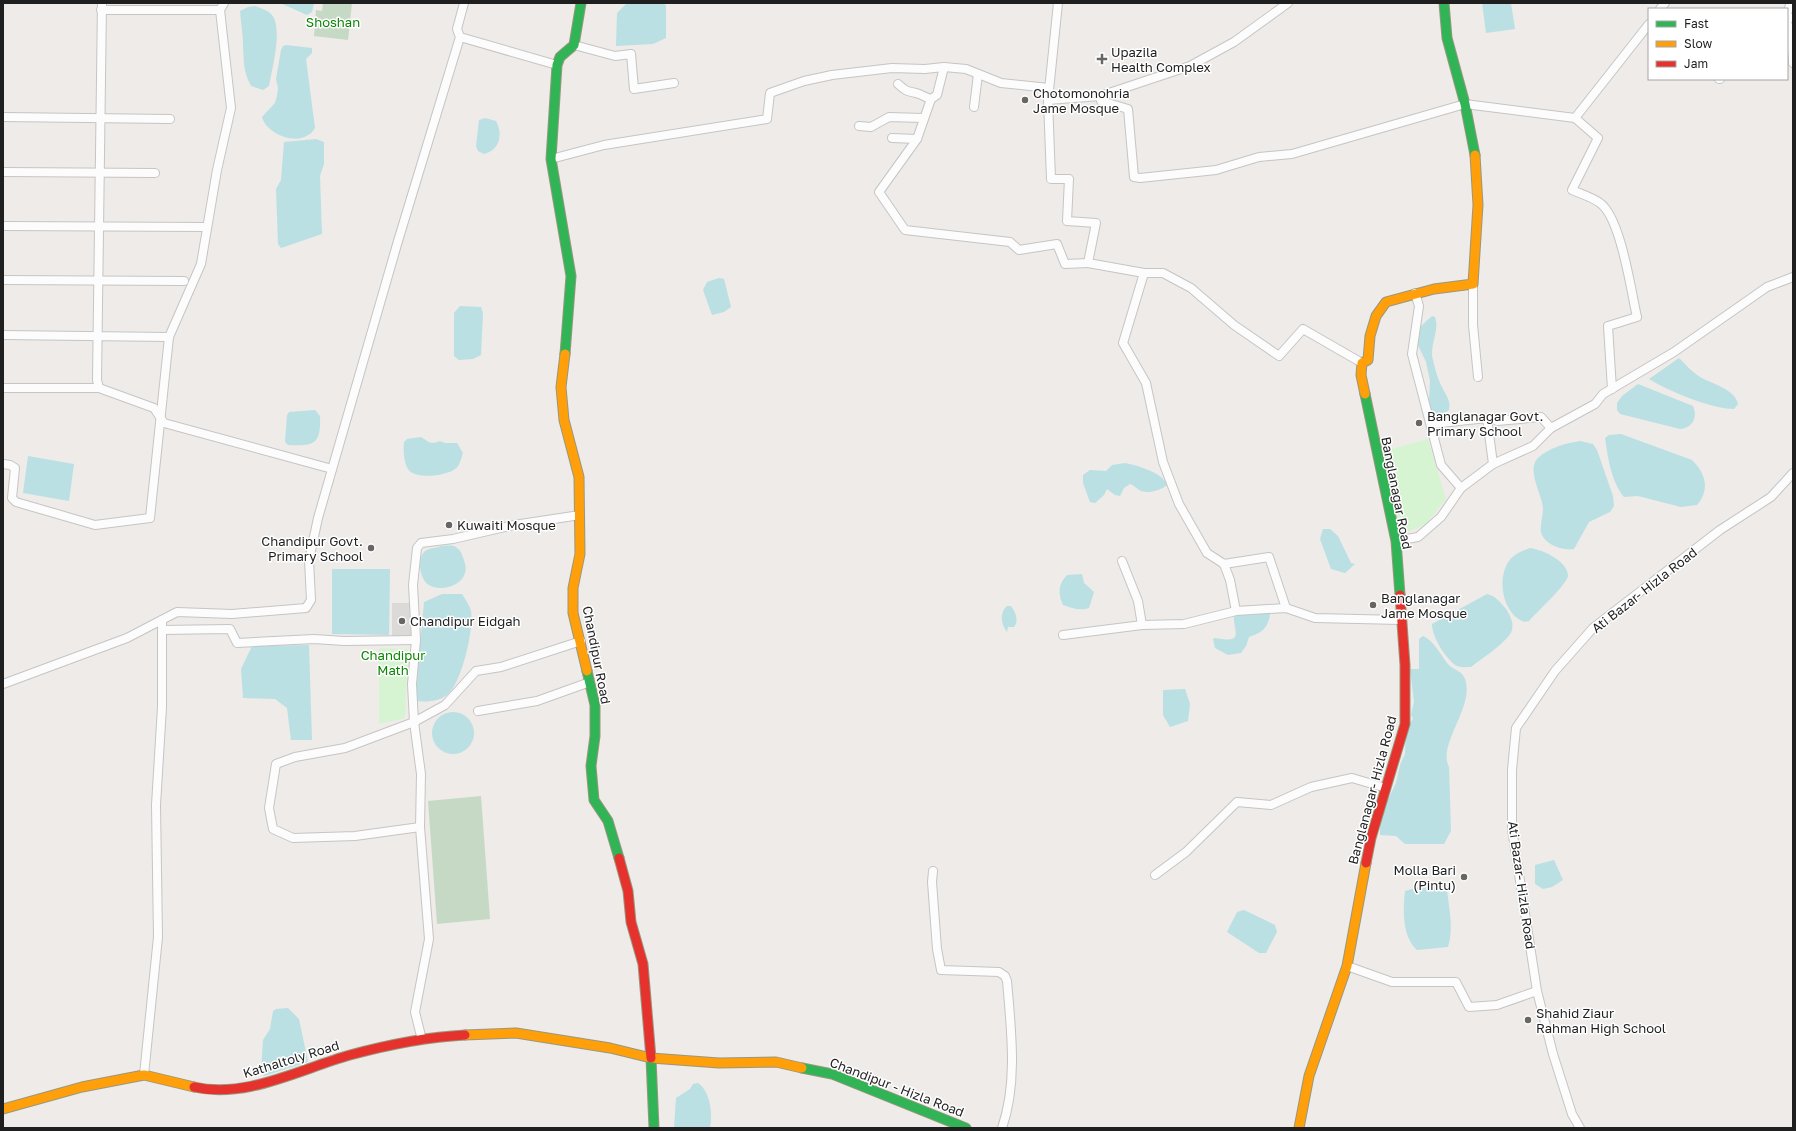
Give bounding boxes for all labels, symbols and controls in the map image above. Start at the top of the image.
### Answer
legend [1648,8,1788,80]
park label: Shoshan [306,14,360,30]
text: Fast [1684,16,1709,31]
text: Slow [1684,36,1712,51]
place label: Upazila Health Complex [1111,44,1211,75]
marker: Upazila Health Complex [1096,53,1108,65]
text: Jam [1684,56,1708,71]
place label: Chotomonohria Jame Mosque [1033,85,1130,116]
marker: Chotomonohria Jame Mosque [1020,95,1030,105]
place label: Banglanagar Govt. Primary School [1427,408,1543,439]
marker: Banglanagar Govt. Primary School [1414,418,1424,428]
street label: Banglanagar Road [1378,435,1416,551]
place label: Kuwaiti Mosque [457,517,556,533]
marker: Kuwaiti Mosque [444,520,454,530]
place label: Chandipur Govt. Primary School [261,533,363,564]
marker: Chandipur Govt. Primary School [366,543,376,553]
street label: Ati Bazar- Hizla Road [1588,544,1700,636]
place label: Banglanagar Jame Mosque [1381,590,1467,621]
marker: Banglanagar Jame Mosque [1368,600,1378,610]
street label: Chandipur Road [580,605,614,705]
place label: Chandipur Eidgah [410,613,521,629]
marker: Chandipur Eidgah [397,616,407,626]
park label: Chandipur Math [361,647,425,678]
street label: Banglanagar- Hizla Road [1344,714,1400,866]
street label: Ati Bazar- Hizla Road [1505,820,1539,950]
place label: Molla Bari (Pintu) [1393,862,1456,893]
marker: Molla Bari (Pintu) [1459,872,1469,882]
place label: Shahid Ziaur Rahman High School [1536,1005,1666,1036]
marker: Shahid Ziaur Rahman High School [1523,1015,1533,1025]
street label: Kathaltoly Road [241,1037,341,1081]
street label: Chandipur - Hizla Road [828,1054,966,1120]

